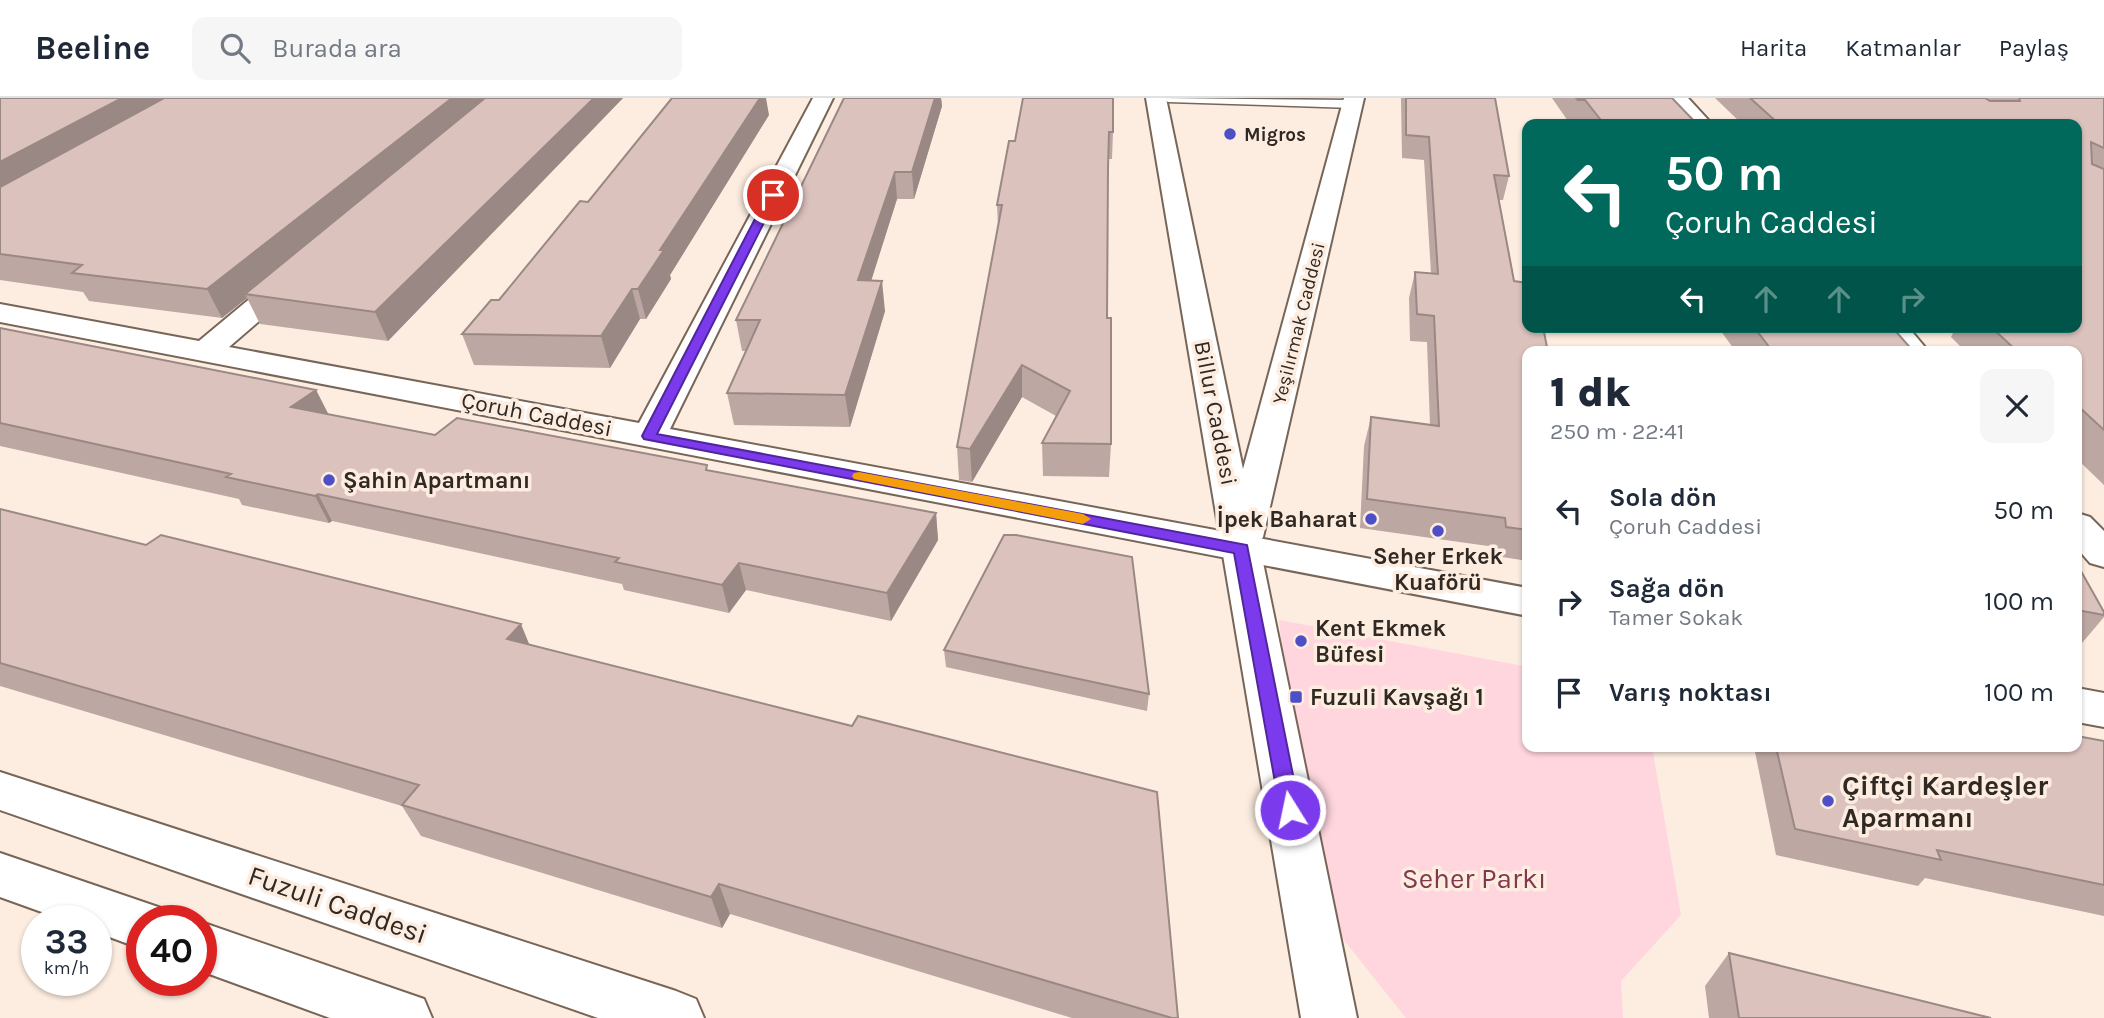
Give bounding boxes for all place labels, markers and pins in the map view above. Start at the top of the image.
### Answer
place label: Migros [1244,124,1306,146]
marker: Migros [1222,126,1238,142]
pin [743,165,803,225]
place label: Şahin Apartmanı [343,467,530,494]
marker: Şahin Apartmanı [321,472,337,488]
place label: İpek Baharat [1217,505,1357,533]
marker: İpek Baharat [1363,511,1379,527]
marker: Seher Erkek Kuaförü [1430,523,1446,539]
place label: Seher Erkek Kuaförü [1373,543,1503,596]
place label: Kent Ekmek Büfesi [1315,615,1447,668]
marker: Kent Ekmek Büfesi [1293,633,1309,649]
place label: Fuzuli Kavşağı 1 [1310,684,1484,711]
marker: Fuzuli Kavşağı 1 [1288,689,1304,705]
place label: Çiftçi Kardeşler Aparmanı [1842,769,2048,834]
marker: Çiftçi Kardeşler Aparmanı [1820,793,1836,809]

